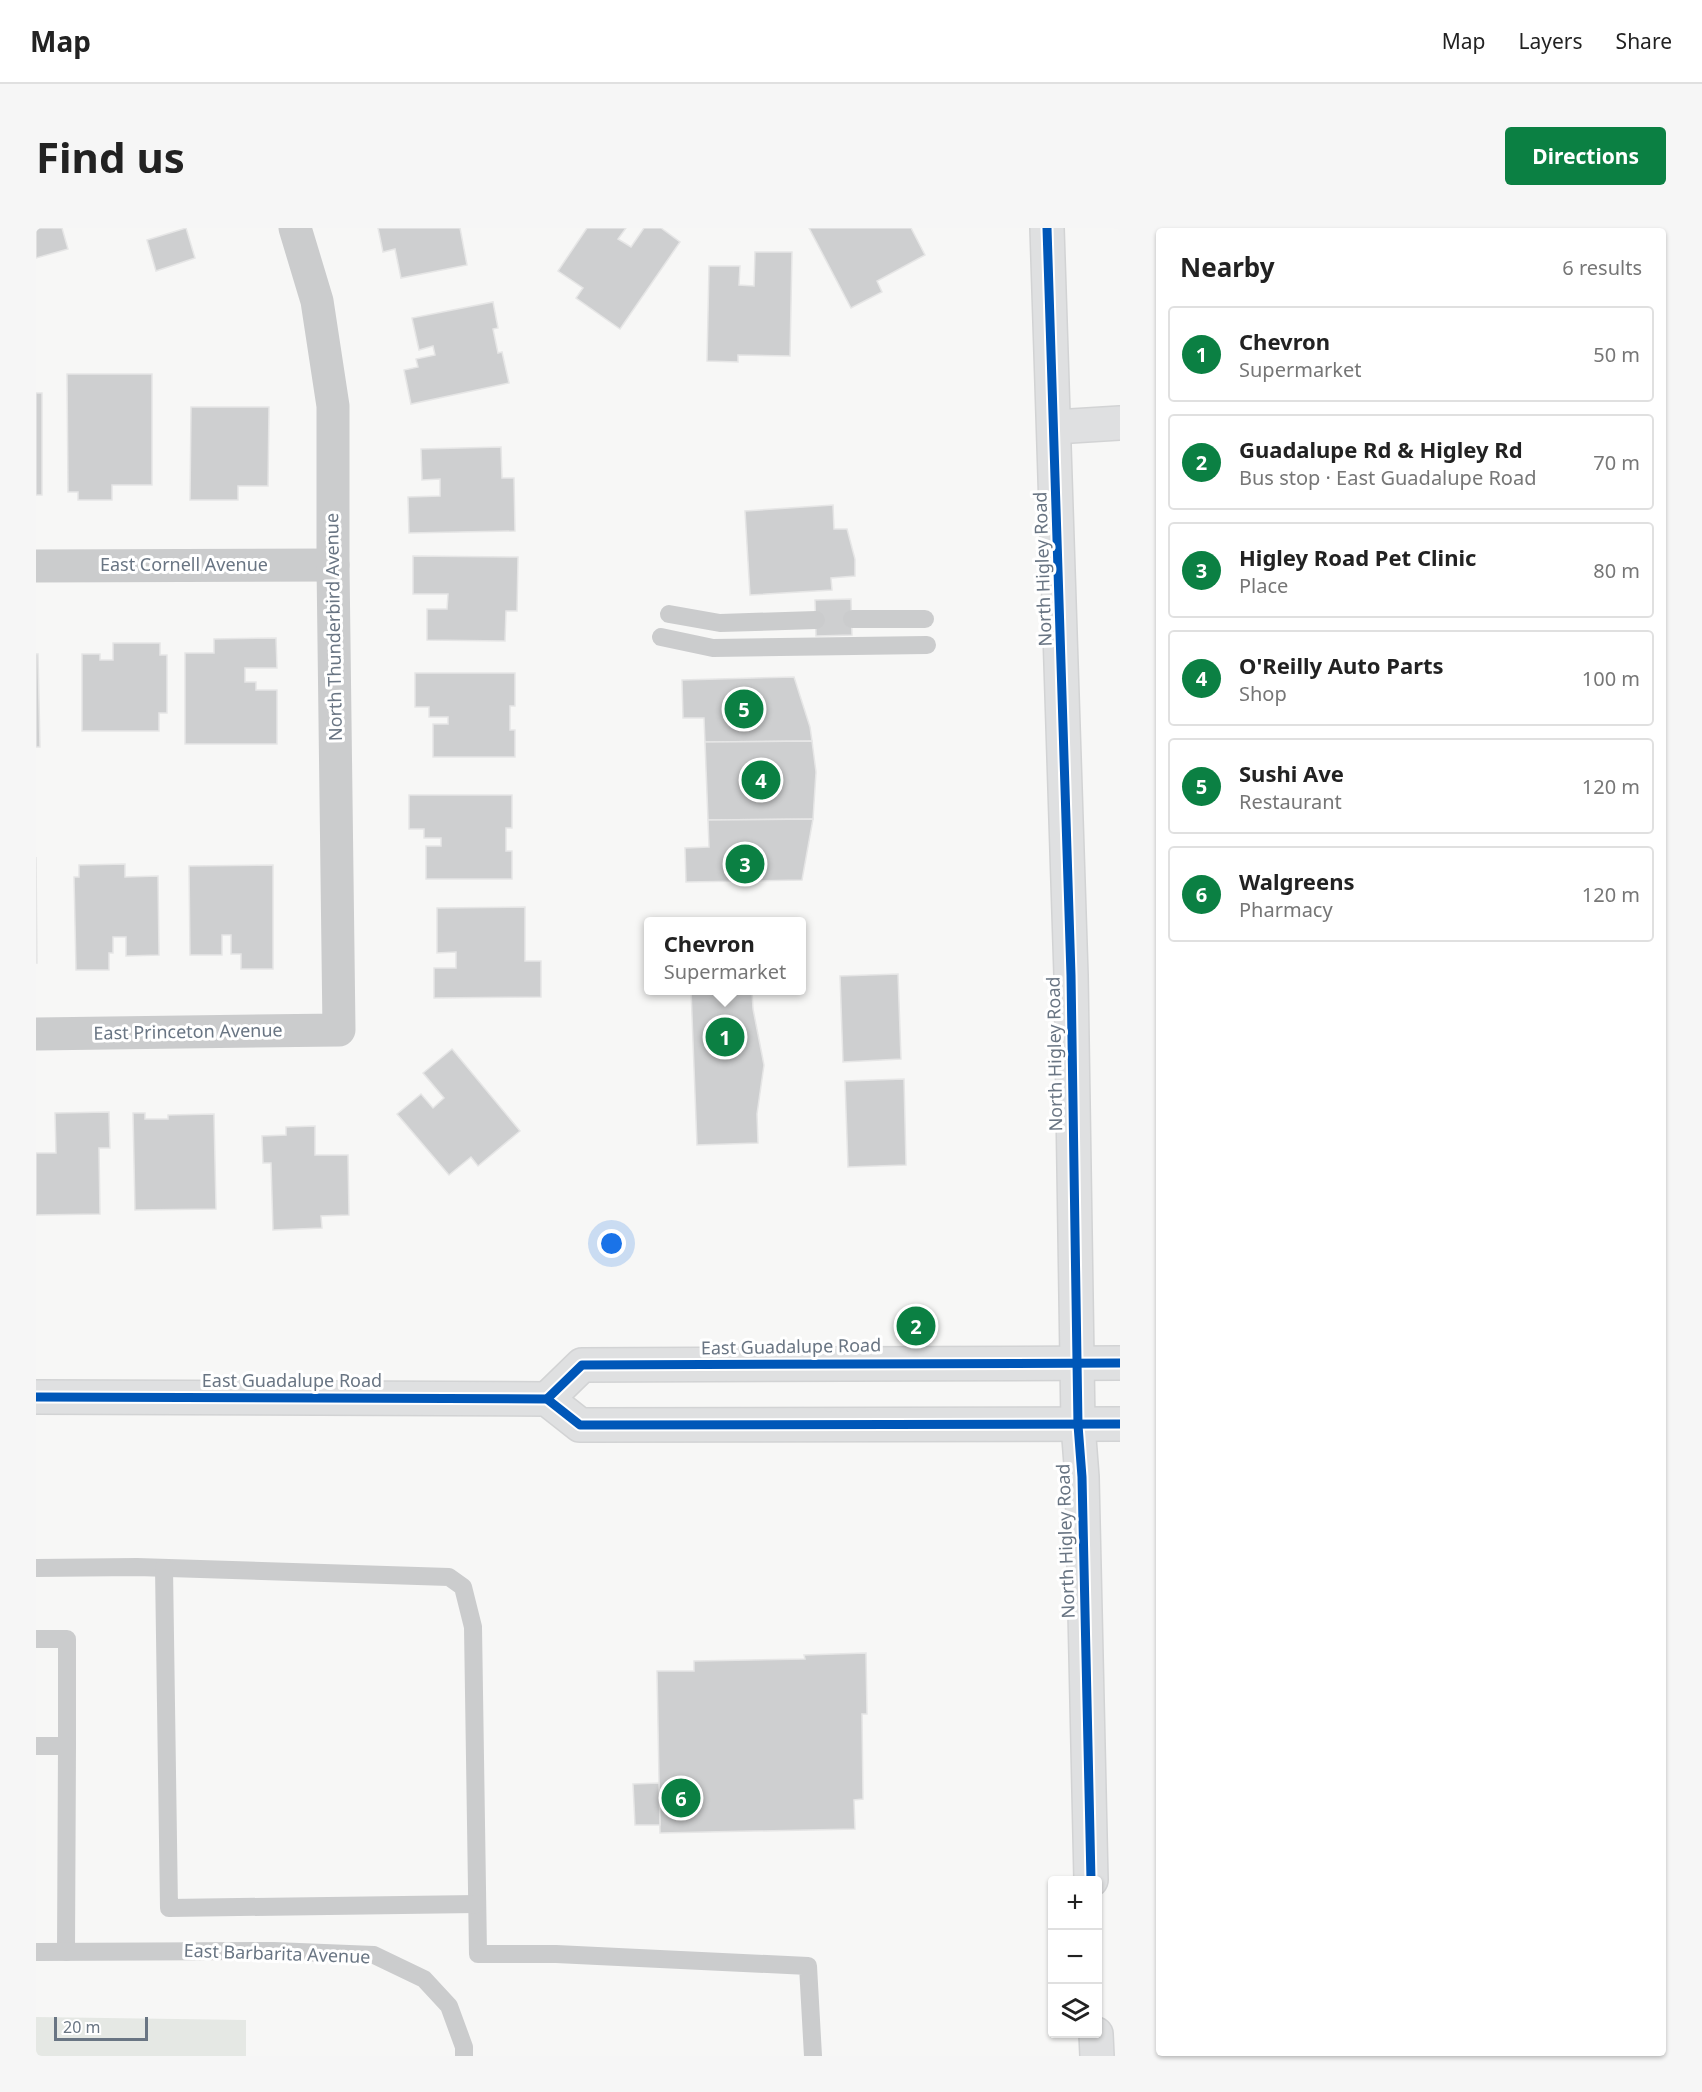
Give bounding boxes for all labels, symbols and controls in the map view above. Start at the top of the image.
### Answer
text: Map [30,22,91,60]
text: Map [1442,27,1486,55]
text: Layers [1519,27,1583,55]
text: Share [1616,27,1672,55]
button: Directions [1505,127,1666,185]
text: Find us [36,128,185,185]
text: Nearby [1180,249,1275,285]
text: 6 results [1562,254,1642,281]
text: Chevron [1239,326,1330,356]
text: 1 [1196,341,1207,368]
text: 50 m [1593,341,1640,368]
text: Supermarket [1239,356,1362,383]
text: Guadalupe Rd & Higley Rd [1239,434,1523,464]
text: 2 [1196,449,1207,476]
text: 70 m [1593,449,1640,476]
text: Bus stop · East Guadalupe Road [1239,464,1536,491]
street label: North Higley Road [1027,491,1057,647]
street label: North Thunderbird Avenue [319,513,347,741]
text: Higley Road Pet Clinic [1239,542,1476,572]
street label: East Cornell Avenue [100,552,268,576]
text: 3 [1196,557,1207,584]
text: 80 m [1593,557,1640,584]
text: Place [1239,572,1288,599]
text: O'Reilly Auto Parts [1239,650,1444,680]
text: 4 [1196,665,1207,692]
text: 100 m [1582,665,1640,692]
text: Shop [1239,680,1287,707]
pin: 5 [724,686,764,732]
pin: 4 [742,758,780,802]
text: Sushi Ave [1239,758,1344,788]
text: 5 [1196,773,1207,800]
text: 120 m [1582,773,1640,800]
text: Restaurant [1239,788,1342,815]
pin: 3 [726,842,764,886]
text: Walgreens [1239,866,1354,896]
text: 6 [1196,881,1207,908]
text: 120 m [1582,881,1640,908]
text: Pharmacy [1239,896,1333,923]
popup [644,917,806,995]
text: Chevron [664,928,755,958]
text: Supermarket [664,958,786,985]
street label: North Higley Road [1041,976,1067,1132]
pin: 1 [706,1014,744,1060]
street label: East Princeton Avenue [93,1017,283,1045]
your location [597,1229,626,1258]
pin: 2 [896,1304,936,1348]
street label: East Guadalupe Road [701,1332,881,1360]
street label: East Guadalupe Road [202,1368,382,1392]
street label: North Higley Road [1050,1463,1080,1619]
pin: 6 [662,1776,700,1820]
map controls [1048,1876,1102,2038]
button: + [1048,1876,1102,1930]
button: − [1048,1930,1102,1984]
street label: East Barbarita Avenue [183,1938,371,1968]
button: layers [1048,1984,1102,2038]
scale bar [54,2014,148,2042]
text: 20 m [63,2016,100,2038]

